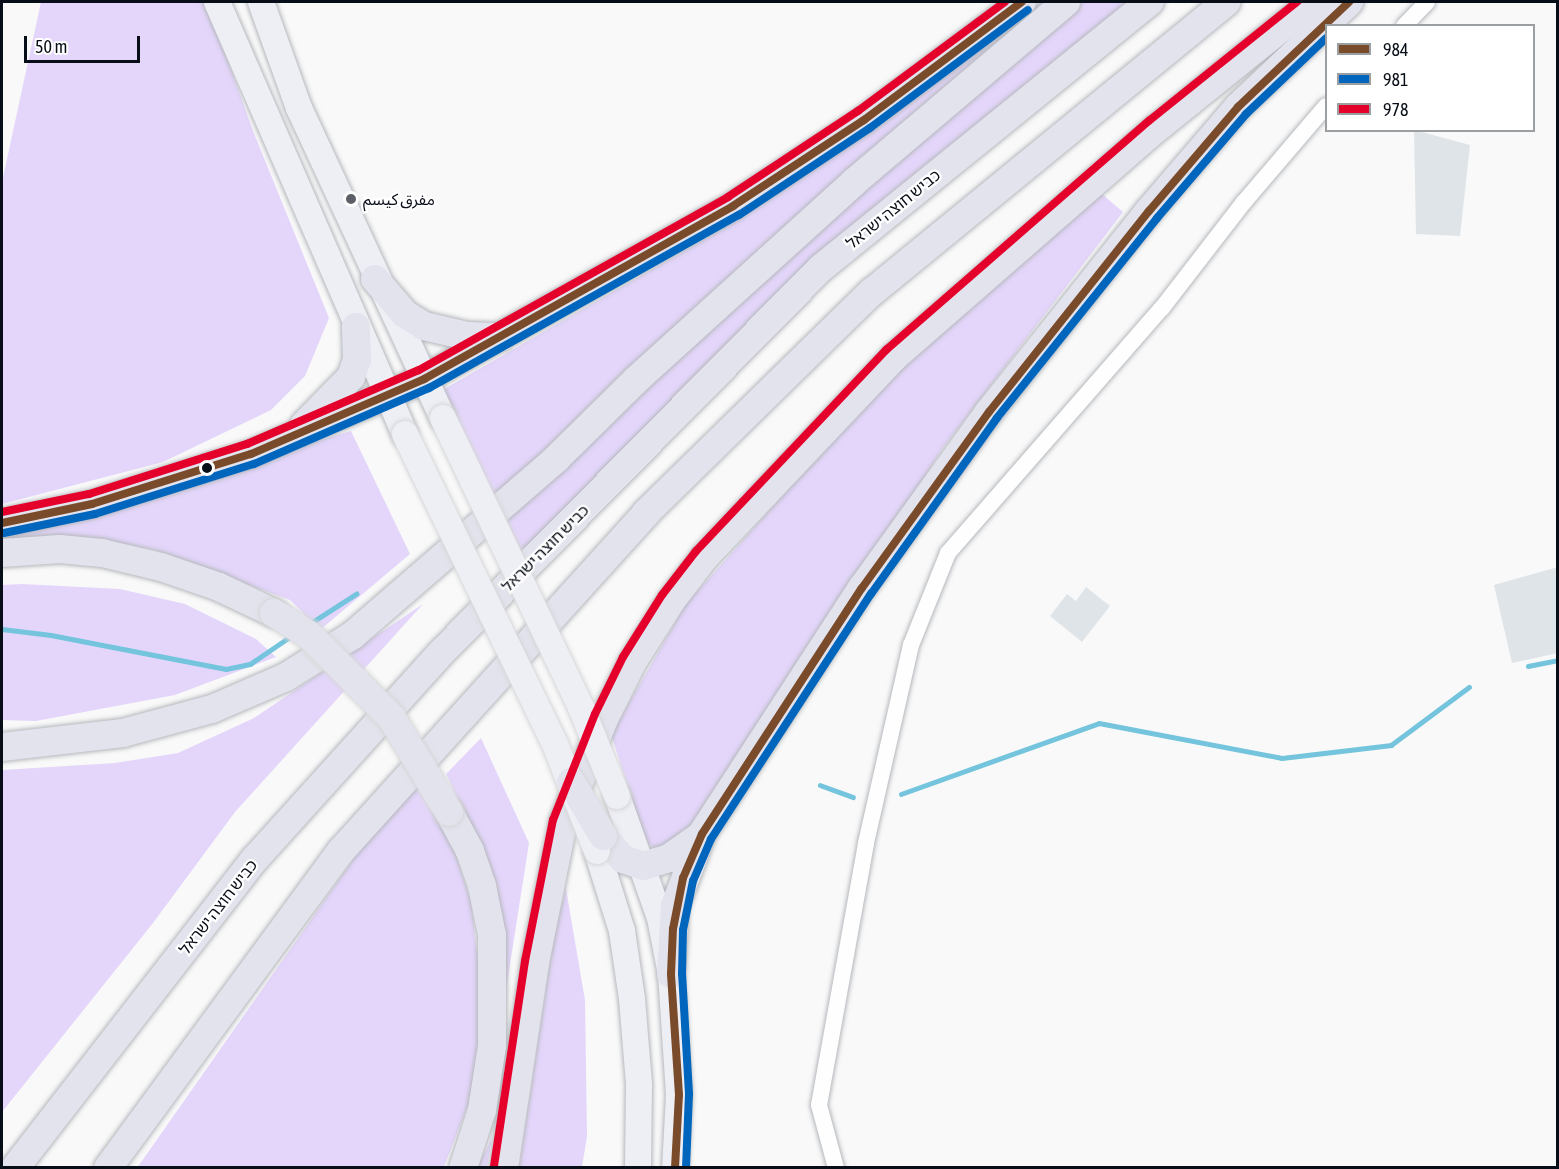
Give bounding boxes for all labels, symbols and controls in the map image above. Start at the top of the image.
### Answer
scale bar [27,24,142,62]
legend [1325,24,1535,132]
text: 50 m [35,36,67,57]
text: 984 [1383,39,1408,60]
text: 981 [1383,69,1408,90]
text: 978 [1383,99,1408,120]
street label: כביש חוצה ישראל [842,165,944,253]
place label: مفرق كيسم [363,189,435,209]
marker: مفرق كيسم [344,192,358,206]
unlabelled marker [201,462,213,474]
street label: כביש חוצה ישראל [497,500,593,596]
street label: כביש חוצה ישראל [175,856,261,958]

